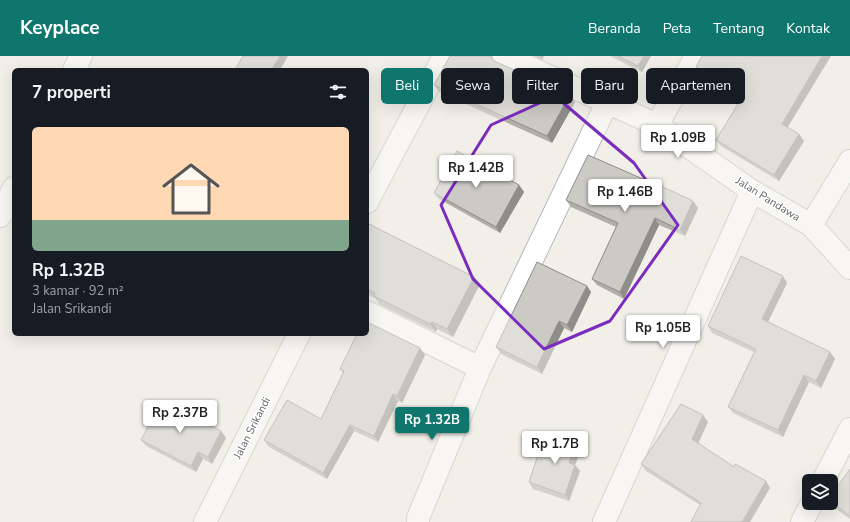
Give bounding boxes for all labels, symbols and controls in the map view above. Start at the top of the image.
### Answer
text: Keyplace [20,15,99,41]
text: Beranda [588,19,641,38]
text: Peta [663,19,691,38]
text: Tentang [713,19,764,38]
text: Kontak [786,19,830,38]
chip: Beli [381,68,433,104]
chip: Sewa [441,68,504,104]
chip: Filter [512,68,573,104]
chip: Baru [581,68,638,104]
chip: Apartemen [646,68,745,104]
text: 7 properti [32,81,111,104]
icon: filters [327,81,349,103]
pin: Rp 1.09B [637,125,719,159]
text: Rp 1.09B [650,129,706,147]
icon: home [155,153,227,225]
pin: Rp 1.42B [435,155,517,189]
text: Rp 1.42B [448,159,504,177]
street label: Jalan Pandawa [732,173,803,225]
pin: Rp 1.46B [584,179,666,213]
text: Rp 1.46B [597,183,653,201]
text: Rp 1.32B [32,259,105,282]
text: 3 kamar · 92 m² [32,282,124,300]
text: Jalan Srikandi [32,300,112,318]
pin: Rp 1.05B [622,315,704,349]
text: Rp 1.05B [635,319,691,337]
street label: Jalan Srikandi [230,395,274,462]
pin: Rp 2.37B [139,400,221,434]
text: Rp 2.37B [152,404,208,422]
pin: Rp 1.32B [391,407,473,441]
text: Rp 1.32B [404,411,460,429]
pin: Rp 1.7B [518,431,592,465]
text: Rp 1.7B [531,435,579,453]
map controls [802,474,838,510]
button: layers [802,474,838,510]

